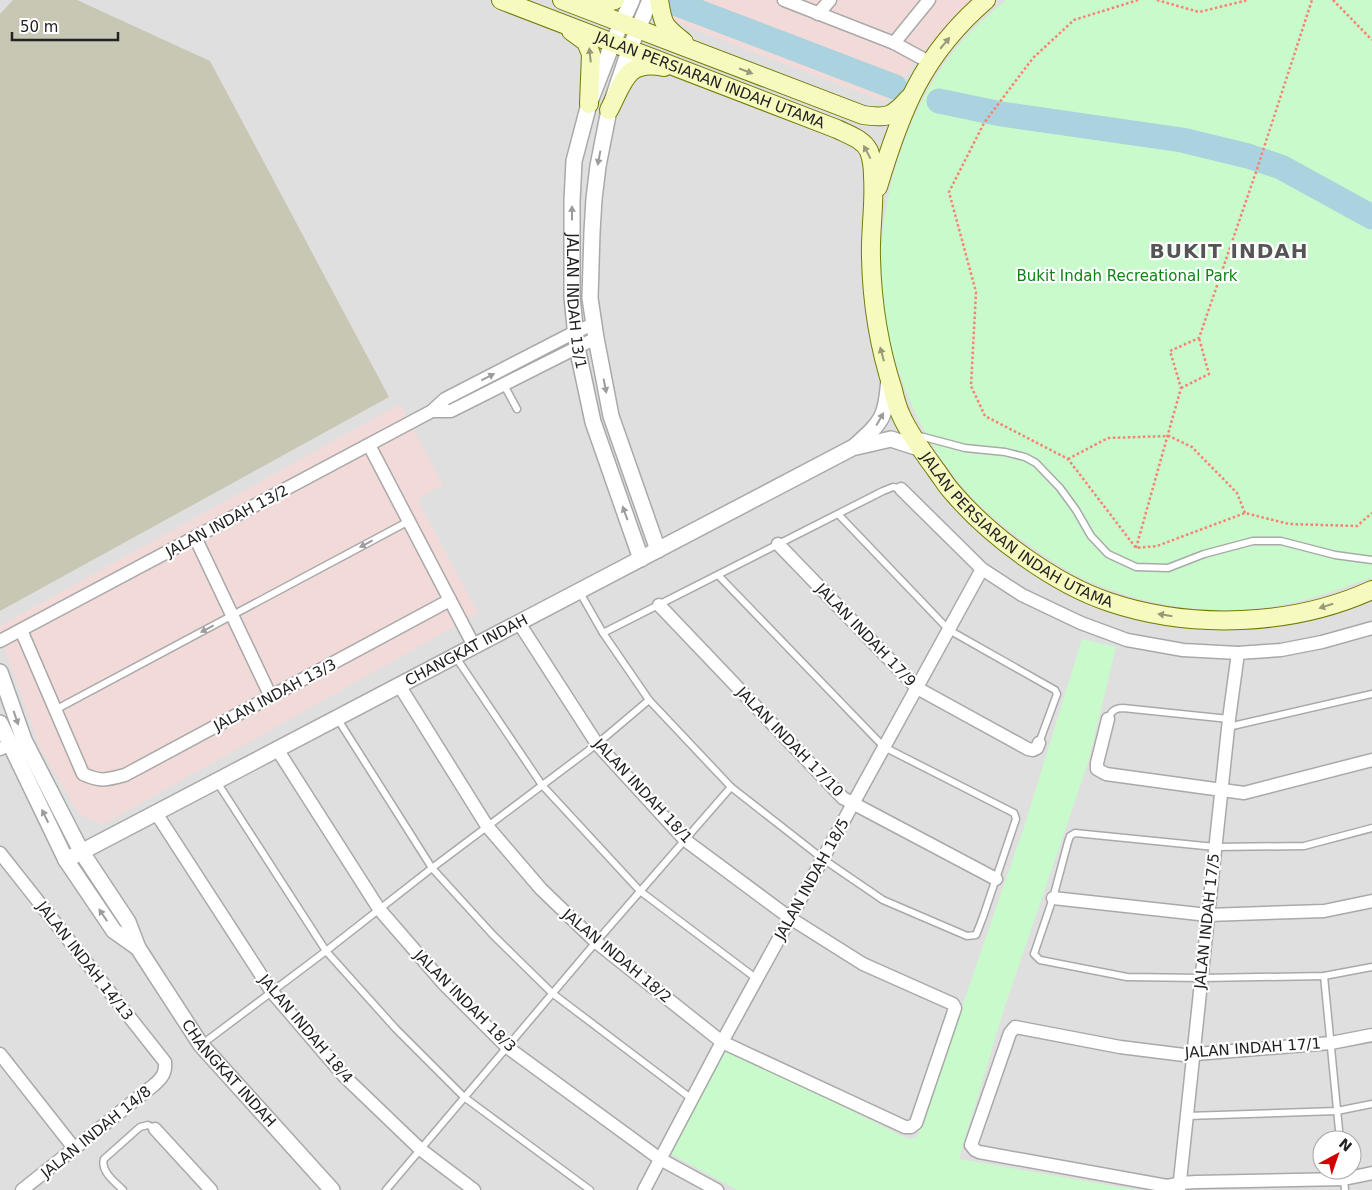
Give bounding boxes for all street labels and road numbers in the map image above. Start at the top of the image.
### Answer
street label: JALAN PERSIARAN INDAH UTAMA [592,28,828,133]
street label: JALAN INDAH 13/1 [563,232,590,371]
street label: JALAN PERSIARAN INDAH UTAMA [916,448,1116,612]
street label: JALAN INDAH 13/2 [162,481,291,561]
street label: JALAN INDAH 17/9 [811,579,920,690]
street label: CHANGKAT INDAH [402,611,531,690]
street label: JALAN INDAH 13/3 [210,655,339,735]
street label: JALAN INDAH 17/10 [732,683,847,801]
street label: JALAN INDAH 18/1 [589,734,696,847]
street label: JALAN INDAH 18/5 [771,815,853,944]
street label: JALAN INDAH 17/5 [1191,852,1223,991]
street label: JALAN INDAH 14/13 [32,897,137,1024]
street label: JALAN INDAH 18/2 [558,905,675,1007]
street label: JALAN INDAH 18/3 [410,946,520,1056]
street label: JALAN INDAH 18/4 [255,970,357,1087]
street label: CHANGKAT INDAH [178,1016,280,1131]
street label: JALAN INDAH 17/1 [1183,1034,1322,1062]
street label: JALAN INDAH 14/8 [37,1082,155,1183]

